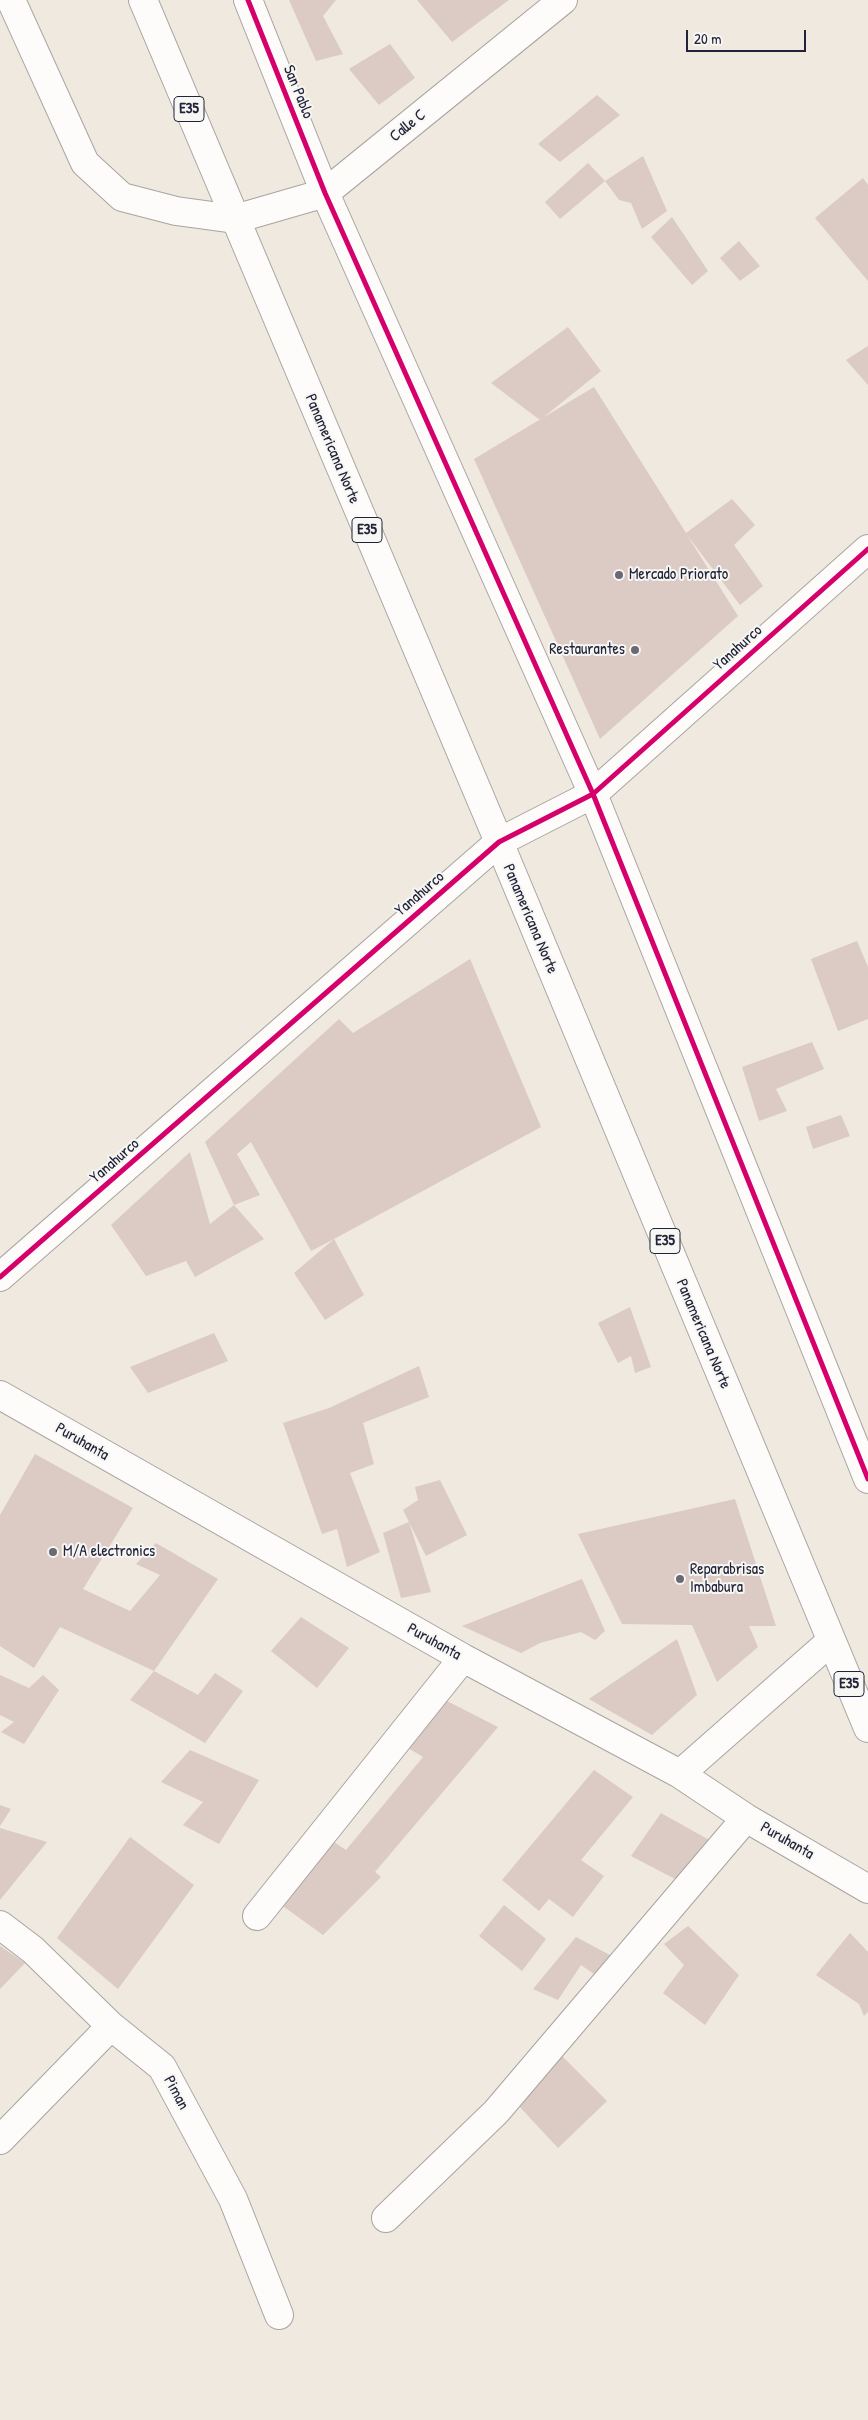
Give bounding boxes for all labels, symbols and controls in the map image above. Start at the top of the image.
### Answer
scale bar [688,20,808,52]
text: 20 m [694,28,721,49]
street label: San Pablo [279,63,317,121]
road number: E35 [174,96,204,122]
street label: Calle C [386,106,430,146]
street label: Panamericana Norte [300,391,364,507]
road number: E35 [352,518,382,542]
place label: Mercado Priorato [629,565,728,585]
marker: Mercado Priorato [613,569,625,581]
street label: Yanahurco [710,621,766,675]
place label: Restaurantes [549,640,625,660]
marker: Restaurantes [629,644,641,656]
street label: Panamericana Norte [498,861,562,977]
street label: Yanahurco [392,867,448,921]
street label: Yanahurco [87,1134,143,1188]
road number: E35 [650,1228,680,1254]
street label: Panamericana Norte [671,1276,735,1392]
street label: Puruhanta [52,1419,112,1465]
place label: M/A electronics [63,1542,155,1562]
marker: M/A electronics [47,1546,59,1558]
place label: Reparabrisas Imbabura [690,1560,764,1598]
marker: Reparabrisas Imbabura [674,1573,686,1585]
street label: Puruhanta [404,1619,464,1665]
road number: E35 [834,1672,864,1696]
street label: Puruhanta [757,1818,817,1864]
street label: Piman [159,2073,193,2113]

